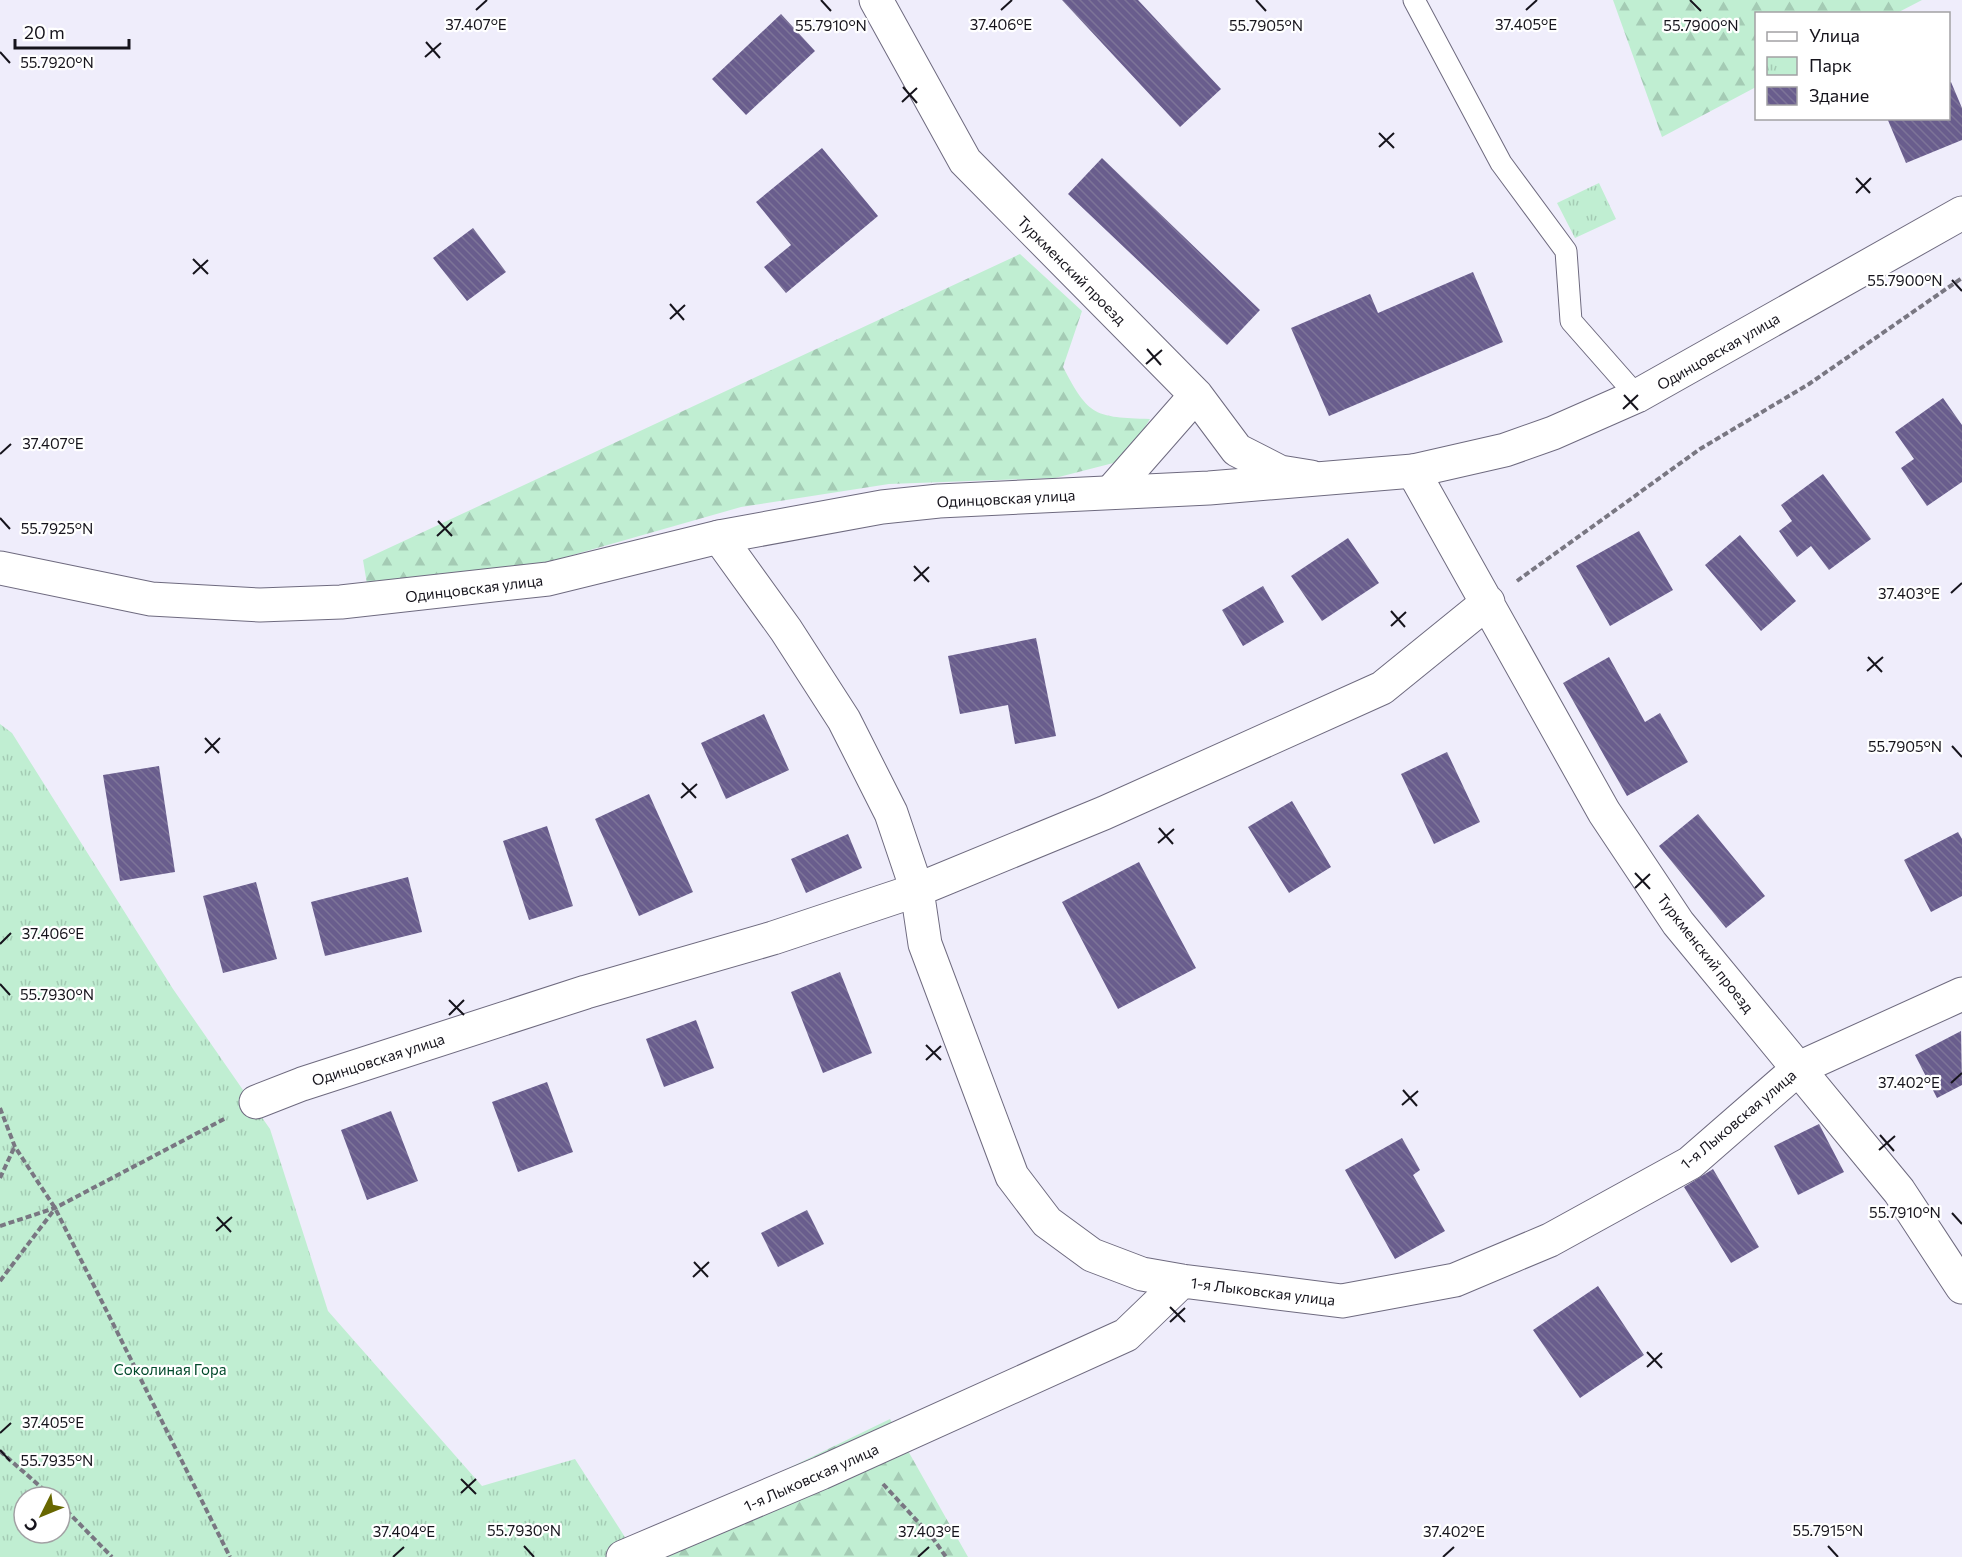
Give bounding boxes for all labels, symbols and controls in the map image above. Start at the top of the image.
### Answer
scale bar [15,12,129,50]
legend [1755,12,1950,120]
text: 37.407°E [445,15,507,33]
text: 37.406°E [970,15,1032,33]
text: 37.405°E [1495,15,1557,33]
text: 55.7910°N [795,16,867,34]
text: 55.7905°N [1229,16,1303,34]
text: 55.7900°N [1663,16,1739,34]
text: 20 m [24,21,65,43]
text: Улица [1809,24,1860,46]
text: 55.7920°N [20,53,94,71]
text: Парк [1809,54,1852,76]
text: Здание [1809,84,1869,106]
street label: Туркменский проезд [1014,212,1130,328]
text: 55.7900°N [1867,271,1943,289]
street label: Одинцовская улица [1653,309,1783,393]
text: 37.407°E [22,434,84,452]
street label: Одинцовская улица [936,485,1076,511]
text: 55.7925°N [21,519,93,537]
street label: Одинцовская улица [404,571,544,605]
text: 37.403°E [1878,584,1940,602]
text: 55.7905°N [1868,737,1942,755]
street label: Туркменский проезд [1654,890,1758,1016]
text: 37.406°E [22,924,84,942]
text: 55.7930°N [20,985,94,1003]
street label: Одинцовская улица [309,1029,447,1089]
street label: 1-я Лыковская улица [1677,1065,1799,1173]
text: 37.402°E [1878,1073,1940,1091]
text: 55.7910°N [1869,1203,1941,1221]
street label: 1-я Лыковская улица [1190,1273,1336,1309]
park label: Соколиная Гора [114,1360,226,1378]
text: 37.405°E [22,1413,84,1431]
street label: 1-я Лыковская улица [741,1439,881,1515]
text: 55.7935°N [21,1451,93,1469]
north arrow [12,1485,72,1545]
text: С [20,1515,41,1536]
text: 55.7930°N [487,1521,561,1539]
text: 55.7915°N [1793,1521,1863,1539]
text: 37.404°E [373,1522,435,1540]
text: 37.403°E [898,1522,960,1540]
text: 37.402°E [1423,1522,1485,1540]

